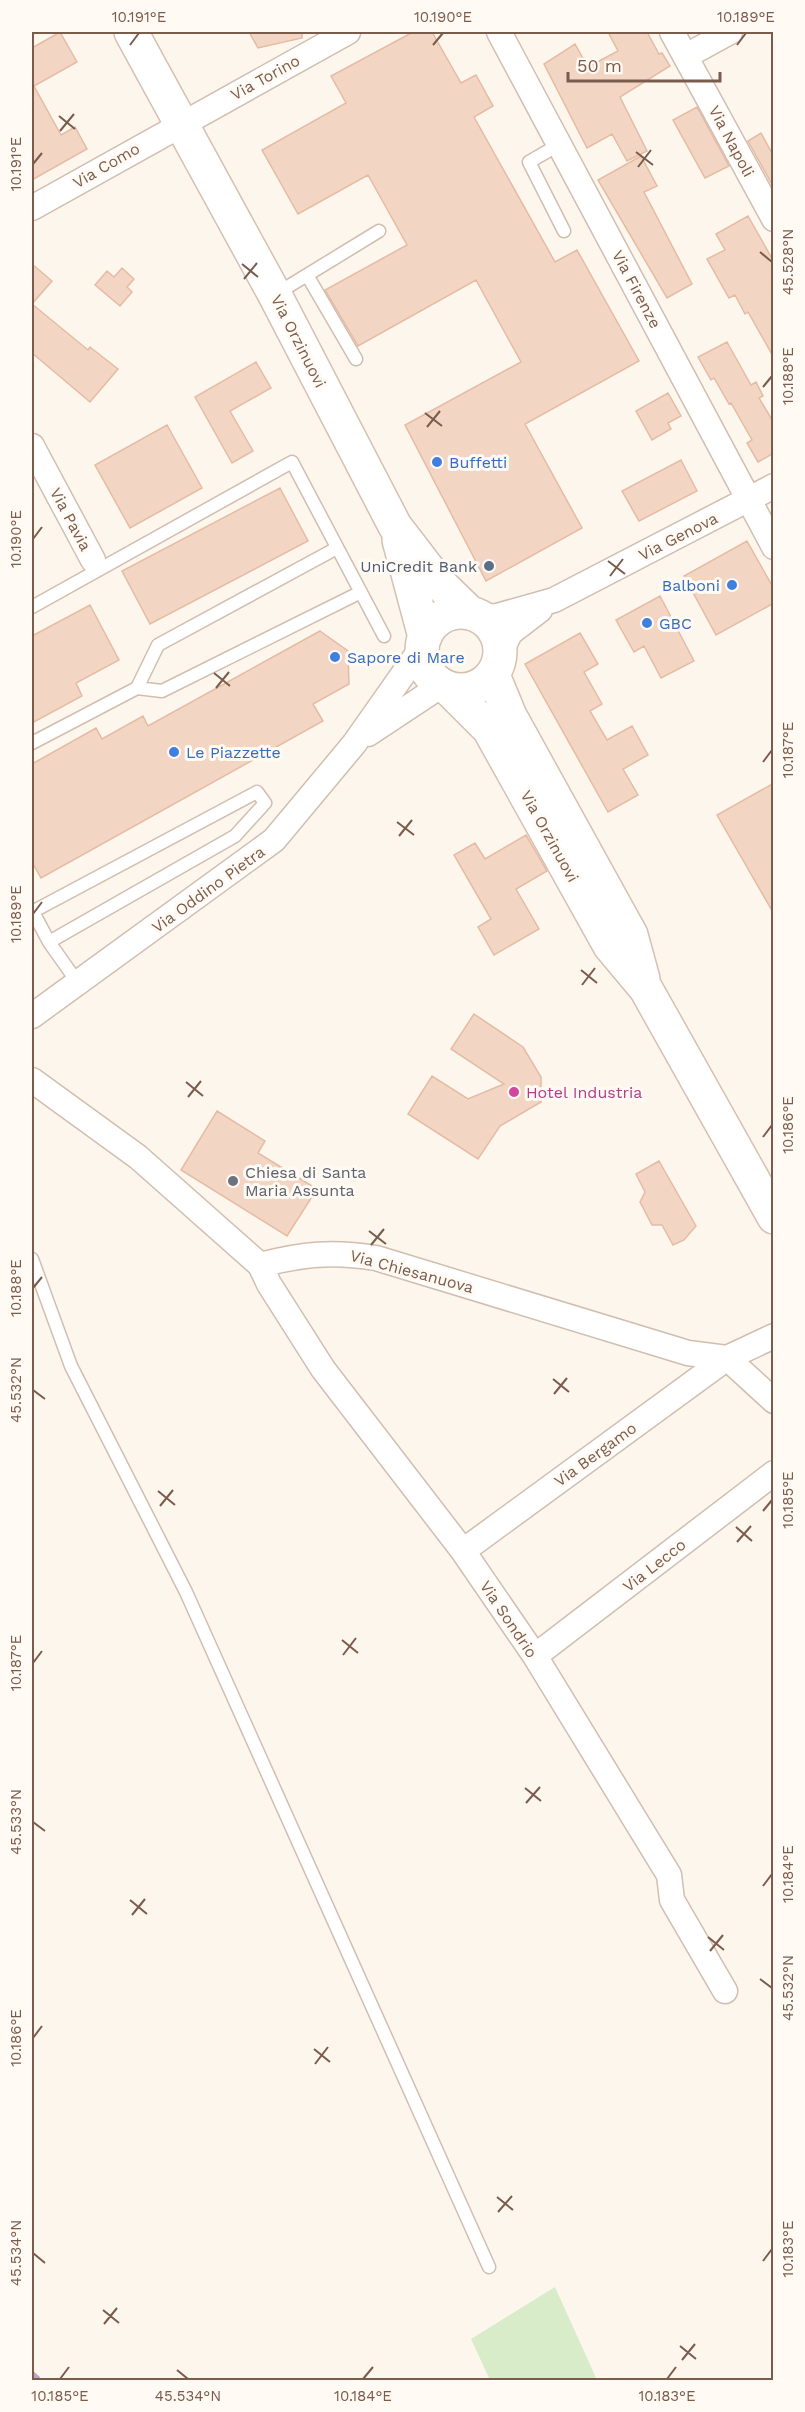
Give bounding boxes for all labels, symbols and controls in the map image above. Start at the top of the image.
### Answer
text: 10.191°E [112,8,166,26]
text: 10.190°E [414,8,472,26]
text: 10.189°E [717,8,775,26]
scale bar [568,45,720,83]
street label: Via Torino [227,51,303,104]
text: 50 m [577,55,622,76]
street label: Via Napoli [705,102,758,180]
text: 10.191°E [7,137,25,191]
street label: Via Como [69,139,143,192]
text: 45.528°N [779,229,797,295]
street label: Via Firenze [608,247,665,332]
street label: Via Orzinuovi [267,292,330,391]
text: 10.188°E [779,347,797,405]
place label: Buffetti [449,453,507,472]
marker: Buffetti [430,455,444,469]
street label: Via Pavia [46,484,95,554]
street label: Via Genova [635,508,721,564]
text: 10.190°E [7,510,25,568]
place label: UniCredit Bank [360,557,477,576]
marker: UniCredit Bank [482,559,496,573]
place label: Balboni [662,576,720,595]
marker: Balboni [725,578,739,592]
place label: GBC [659,614,692,633]
marker: GBC [640,616,654,630]
place label: Sapore di Mare [347,648,465,667]
marker: Sapore di Mare [328,650,342,664]
text: 10.187°E [779,722,797,778]
place label: Le Piazzette [186,743,281,762]
marker: Le Piazzette [167,745,181,759]
street label: Via Orzinuovi [517,787,583,885]
street label: Via Oddino Pietra [148,842,269,937]
text: 10.189°E [7,885,25,943]
place label: Hotel Industria [526,1083,642,1102]
marker: Hotel Industria [507,1085,521,1099]
text: 10.186°E [779,1096,797,1154]
place label: Chiesa di Santa Maria Assunta [245,1163,366,1200]
marker: Chiesa di Santa Maria Assunta [226,1174,240,1188]
street label: Via Chiesanuova [348,1246,476,1297]
text: 10.188°E [7,1259,25,1317]
text: 45.532°N [7,1357,25,1423]
street label: Via Bergamo [550,1418,640,1491]
text: 10.185°E [779,1471,797,1529]
street label: Via Lecco [619,1535,690,1596]
street label: Via Sondrio [476,1577,541,1661]
text: 10.187°E [7,1635,25,1691]
text: 45.533°N [7,1789,25,1855]
text: 10.184°E [779,1845,797,1903]
text: 45.532°N [779,1955,797,2021]
text: 10.186°E [7,2009,25,2067]
text: 45.534°N [7,2220,25,2286]
text: 10.183°E [779,2220,797,2278]
text: 10.185°E [31,2387,89,2405]
text: 45.534°N [155,2387,221,2405]
text: 10.184°E [334,2387,392,2405]
text: 10.183°E [638,2387,696,2405]

